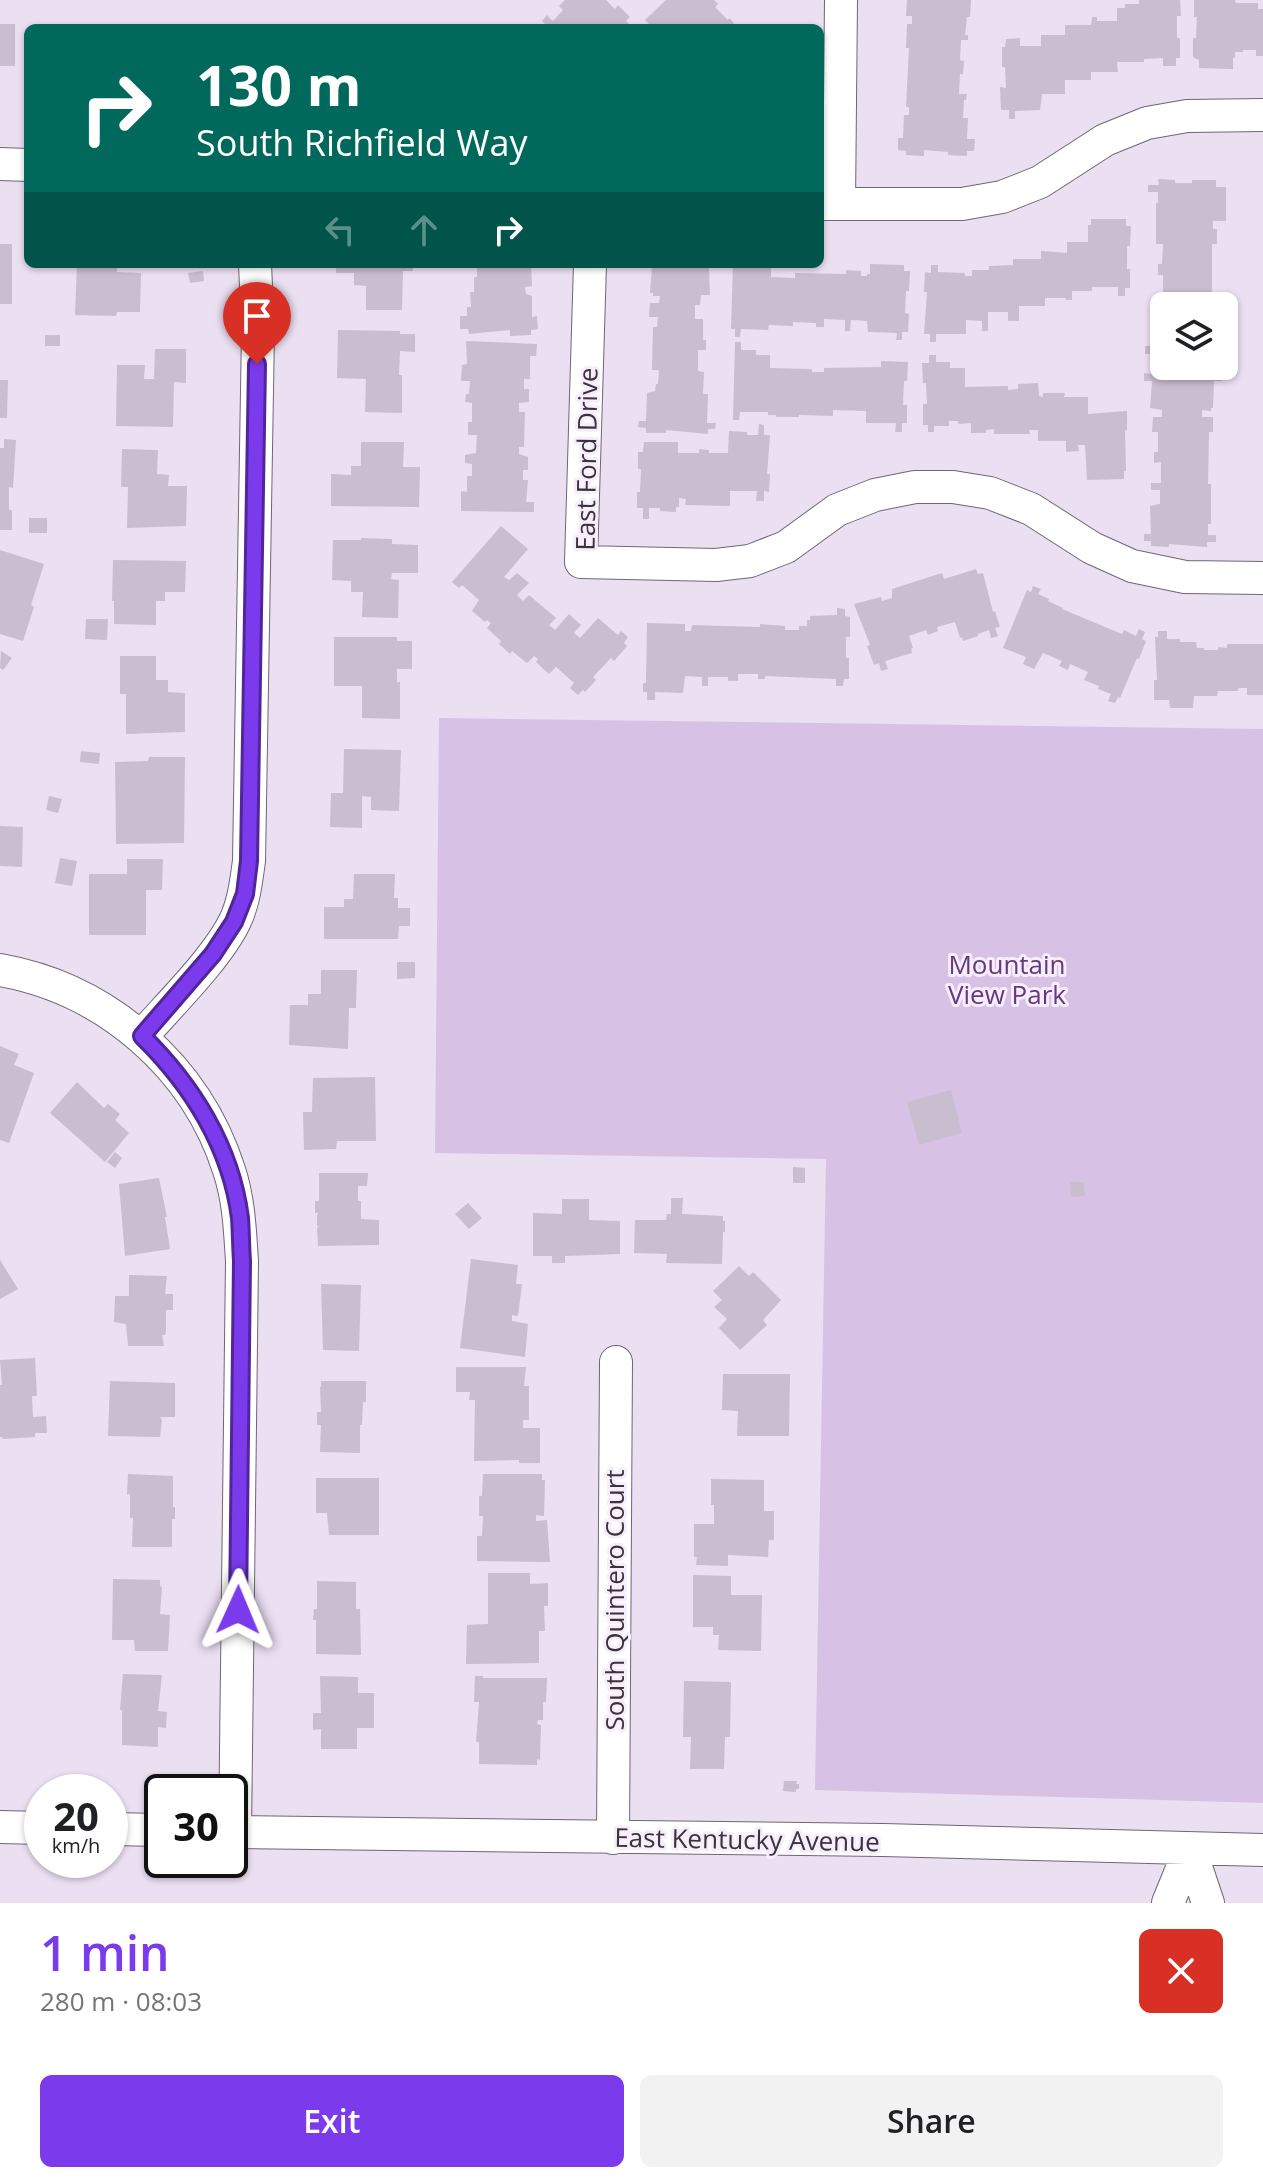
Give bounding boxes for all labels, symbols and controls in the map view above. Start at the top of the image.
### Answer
text: 130 m [196,46,362,122]
icon: right [64,56,168,160]
text: South Richfield Way [196,118,528,167]
icon: left [318,208,362,252]
icon: ahead [402,208,446,252]
icon: right [486,208,530,252]
pin [223,282,291,364]
map controls [1150,292,1238,380]
button: layers [1150,292,1238,380]
icon: arrive [235,294,279,338]
street label: East Ford Drive [566,367,606,551]
park label: Mountain View Park [948,946,1066,1012]
street label: South Quintero Court [596,1469,632,1731]
position arrow [196,1568,280,1652]
speed limit sign: 30 [144,1774,248,1878]
text: 20 [53,1788,99,1843]
street label: East Kentucky Avenue [614,1819,880,1859]
text: km/h [52,1832,100,1859]
text: 1 min [40,1920,170,1985]
button: close [1139,1929,1223,2013]
text: 280 m · 08:03 [40,1983,202,2019]
button: Exit [40,2075,624,2167]
button: Share [640,2075,1223,2167]

